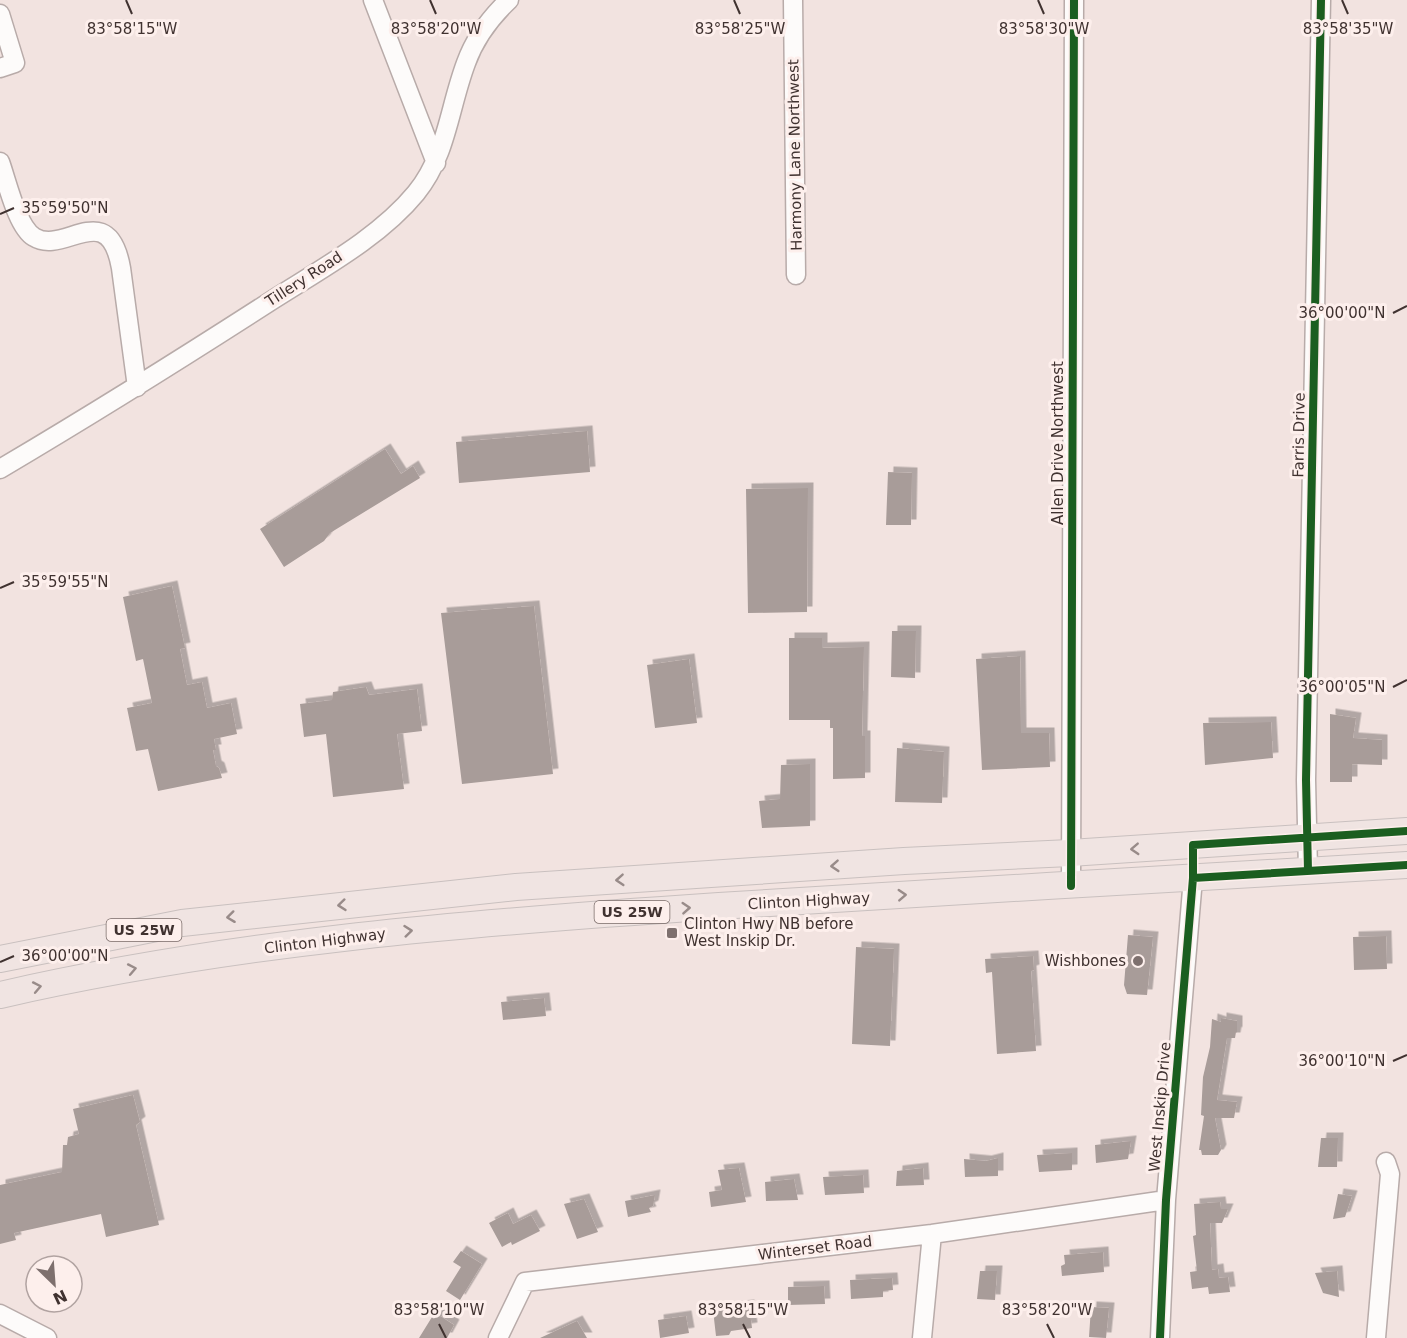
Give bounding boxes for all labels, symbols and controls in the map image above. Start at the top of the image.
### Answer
text: 83°58'15"W [87,20,177,38]
text: 83°58'20"W [391,20,481,38]
text: 83°58'25"W [695,20,785,38]
text: 83°58'30"W [999,20,1089,38]
text: 83°58'35"W [1303,20,1393,38]
street label: Harmony Lane Northwest [784,59,806,251]
text: 35°59'50"N [21,199,109,217]
street label: Tillery Road [261,248,346,311]
text: 36°00'00"N [1298,304,1386,322]
street label: Allen Drive Northwest [1049,361,1067,525]
street label: Farris Drive [1289,392,1309,478]
text: 35°59'55"N [21,573,109,591]
text: 36°00'05"N [1298,678,1386,696]
one-way arrow [1130,842,1139,855]
one-way arrow [831,859,840,872]
one-way arrow [615,873,624,886]
street label: Clinton Highway [747,889,871,913]
one-way arrow [897,889,906,902]
one-way arrow [337,898,346,911]
road number: US 25W [594,901,670,923]
one-way arrow [682,902,691,915]
one-way arrow [226,911,235,923]
place label: Clinton Hwy NB before West Inskip Dr. [684,915,853,950]
road number: US 25W [106,919,182,941]
street label: Clinton Highway [263,925,387,957]
one-way arrow [404,925,413,938]
marker: Clinton Hwy NB before West Inskip Dr. [665,926,679,940]
text: 36°00'00"N [21,947,109,965]
place label: Wishbones [1045,952,1126,970]
marker: Wishbones [1131,954,1145,968]
one-way arrow [127,963,137,976]
one-way arrow [32,981,42,994]
street label: West Inskip Drive [1145,1041,1175,1173]
text: 36°00'10"N [1298,1052,1386,1070]
street label: Winterset Road [757,1232,873,1264]
north arrow [24,1254,84,1314]
text: N [50,1286,70,1309]
text: 83°58'10"W [394,1301,484,1319]
text: 83°58'15"W [698,1301,788,1319]
text: 83°58'20"W [1002,1301,1092,1319]

